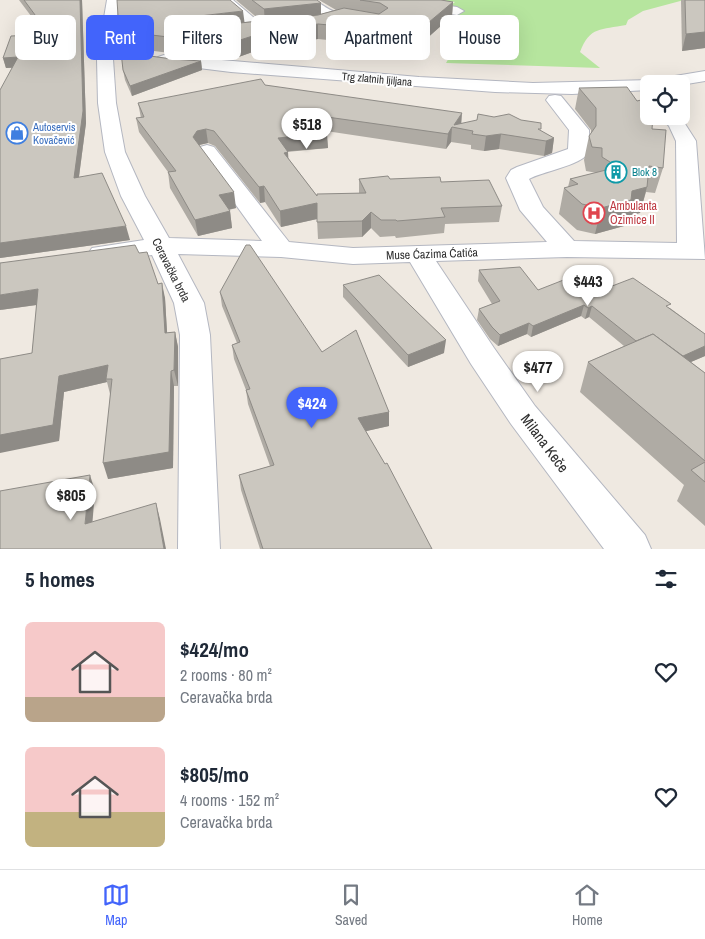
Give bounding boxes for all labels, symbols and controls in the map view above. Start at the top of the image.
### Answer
chip: Buy [15,15,76,60]
chip: Rent [86,15,154,60]
chip: Filters [164,15,241,60]
chip: New [251,15,316,60]
chip: Apartment [326,15,430,60]
chip: House [440,15,519,60]
street label: Trg zlatnih ljiljana [341,69,413,89]
map controls [640,75,690,125]
button: locate [640,75,690,125]
pin: $518 [277,108,337,150]
text: $518 [292,113,322,135]
place label: Autoservis Kovačević [32,120,76,147]
shop icon: Autoservis Kovačević [5,121,29,145]
building icon: Blok 8 [604,160,628,184]
place label: Blok 8 [632,165,657,179]
place label: Ambulanta Ozimice II [609,198,658,228]
hospital icon: Ambulanta Ozimice II [582,201,606,225]
street label: Ceravačka brda [148,235,194,305]
street label: Muse Ćazima Ćatića [386,244,479,264]
pin: $443 [558,264,618,307]
text: $443 [573,270,603,292]
pin: $477 [508,350,568,393]
text: $477 [523,356,553,378]
pin: $424 [282,386,342,429]
text: $424 [297,392,327,414]
street label: Milana Keče [516,409,574,477]
pin: $805 [41,478,101,521]
text: $805 [56,484,86,506]
text: 5 homes [25,565,95,594]
icon: filters [652,565,680,593]
text: $424/mo [180,635,249,664]
icon: home [65,642,125,702]
icon: heart [652,658,680,686]
text: 2 rooms · 80 m² [180,664,272,686]
text: Ceravačka brda [180,686,273,708]
text: $805/mo [180,760,249,789]
icon: home [65,767,125,827]
icon: heart [652,783,680,811]
text: 4 rooms · 152 m² [180,789,279,811]
text: Ceravačka brda [180,811,273,833]
tab: Map [102,881,130,929]
tab: Saved [335,881,367,929]
tab: Home [572,881,603,929]

